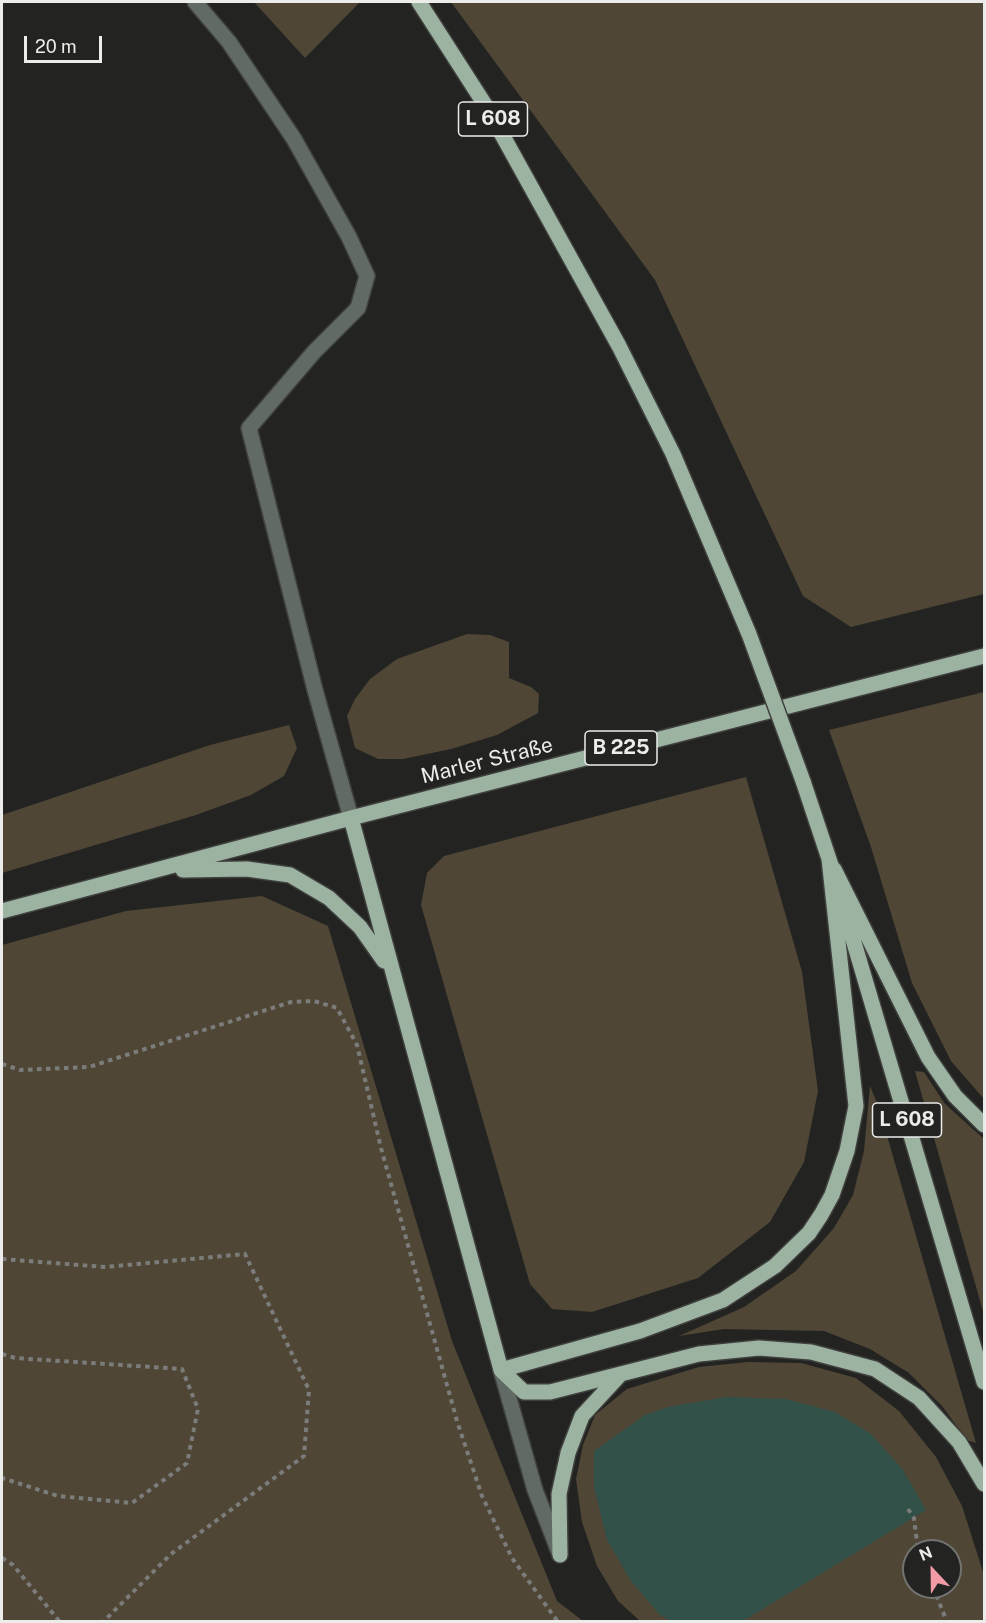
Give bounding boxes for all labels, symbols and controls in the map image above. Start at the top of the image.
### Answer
scale bar [27,24,105,62]
text: 20 m [35,36,77,57]
road number: L 608 [458,102,528,136]
road number: B 225 [585,731,657,765]
street label: Marler Straße [418,732,556,790]
road number: L 608 [872,1103,942,1137]
north arrow [902,1539,962,1599]
text: N [916,1543,935,1565]

